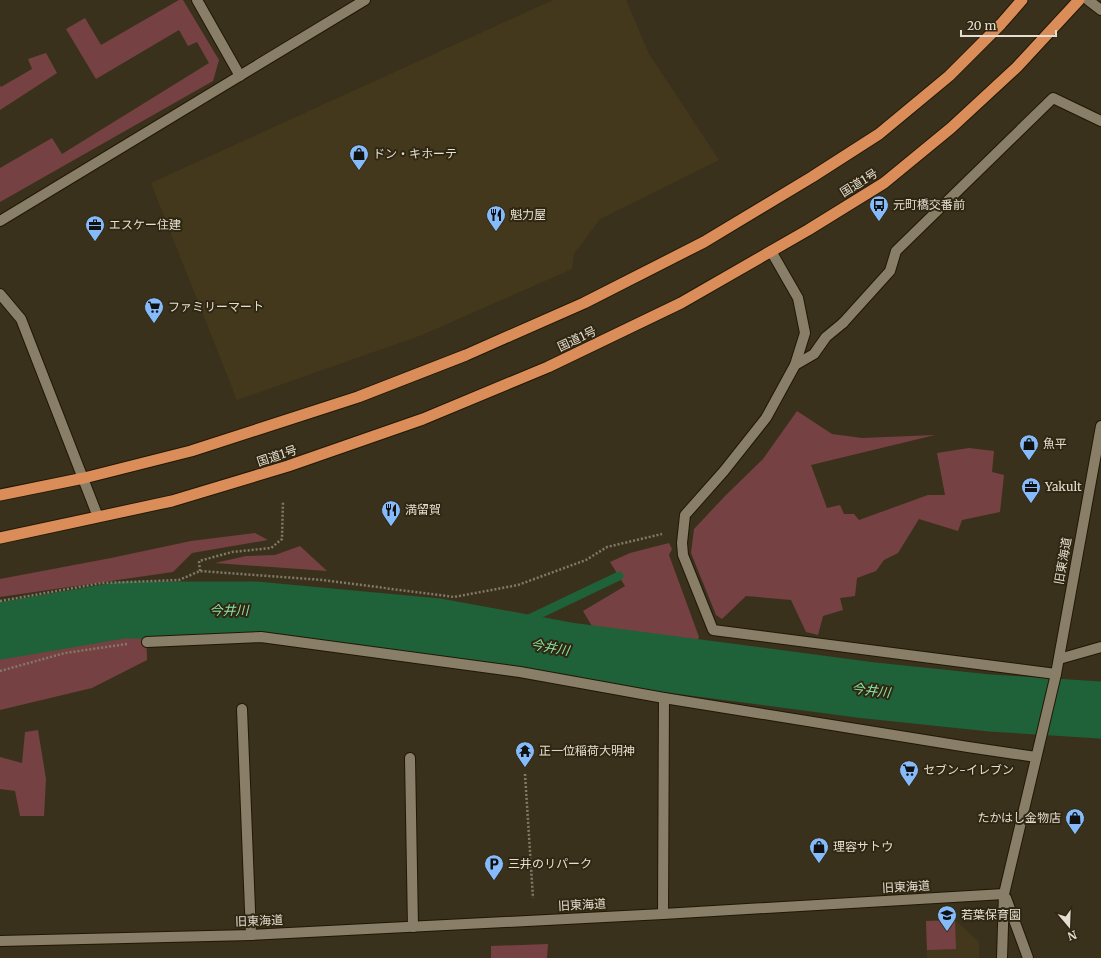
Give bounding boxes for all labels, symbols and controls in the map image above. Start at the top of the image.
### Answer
scale bar [961,12,1056,38]
text: 20 m [967,18,996,33]
shop icon: ドン・キホーテ [348,143,370,171]
place label: ドン・キホーテ [373,146,457,161]
street label: 国道1号 [837,165,880,200]
bus stop icon: 元町橋交番前 [868,194,890,222]
place label: 元町橋交番前 [893,197,965,212]
restaurant icon: 魁力屋 [485,204,507,232]
place label: 魁力屋 [510,207,546,222]
office icon: エスケー住建 [84,214,106,242]
place label: エスケー住建 [109,217,181,232]
supermarket icon: ファミリーマート [143,296,165,324]
place label: ファミリーマート [168,299,264,314]
street label: 国道1号 [555,323,599,354]
shop icon: 魚平 [1018,433,1040,461]
place label: 魚平 [1043,436,1067,451]
street label: 国道1号 [255,442,299,469]
office icon: Yakult [1020,476,1042,504]
place label: Yakult [1044,479,1082,494]
restaurant icon: 満留賀 [380,499,402,527]
place label: 満留賀 [405,502,441,517]
street label: 旧東海道 [1051,536,1074,586]
water label: 今井川 [209,602,250,619]
water label: 今井川 [529,636,573,660]
water label: 今井川 [851,680,893,702]
temple icon: 正一位稲荷大明神 [514,740,536,768]
place label: 正一位稲荷大明神 [539,743,635,758]
supermarket icon: セブン-イレブン [898,759,920,787]
place label: セブン-イレブン [923,762,1014,777]
shop icon: たかはし金物店 [1064,807,1086,835]
place label: たかはし金物店 [977,810,1061,825]
shop icon: 理容サトウ [808,836,830,864]
place label: 理容サトウ [833,839,893,854]
parking icon: 三井のリパーク [483,853,505,881]
place label: 三井のリパーク [508,856,592,871]
street label: 旧東海道 [882,878,930,895]
street label: 旧東海道 [558,896,606,913]
school or university icon: 若葉保育園 [936,904,958,932]
north arrow [1049,906,1089,946]
place label: 若葉保育園 [961,907,1021,922]
street label: 旧東海道 [235,912,283,929]
text: N [1066,927,1079,944]

